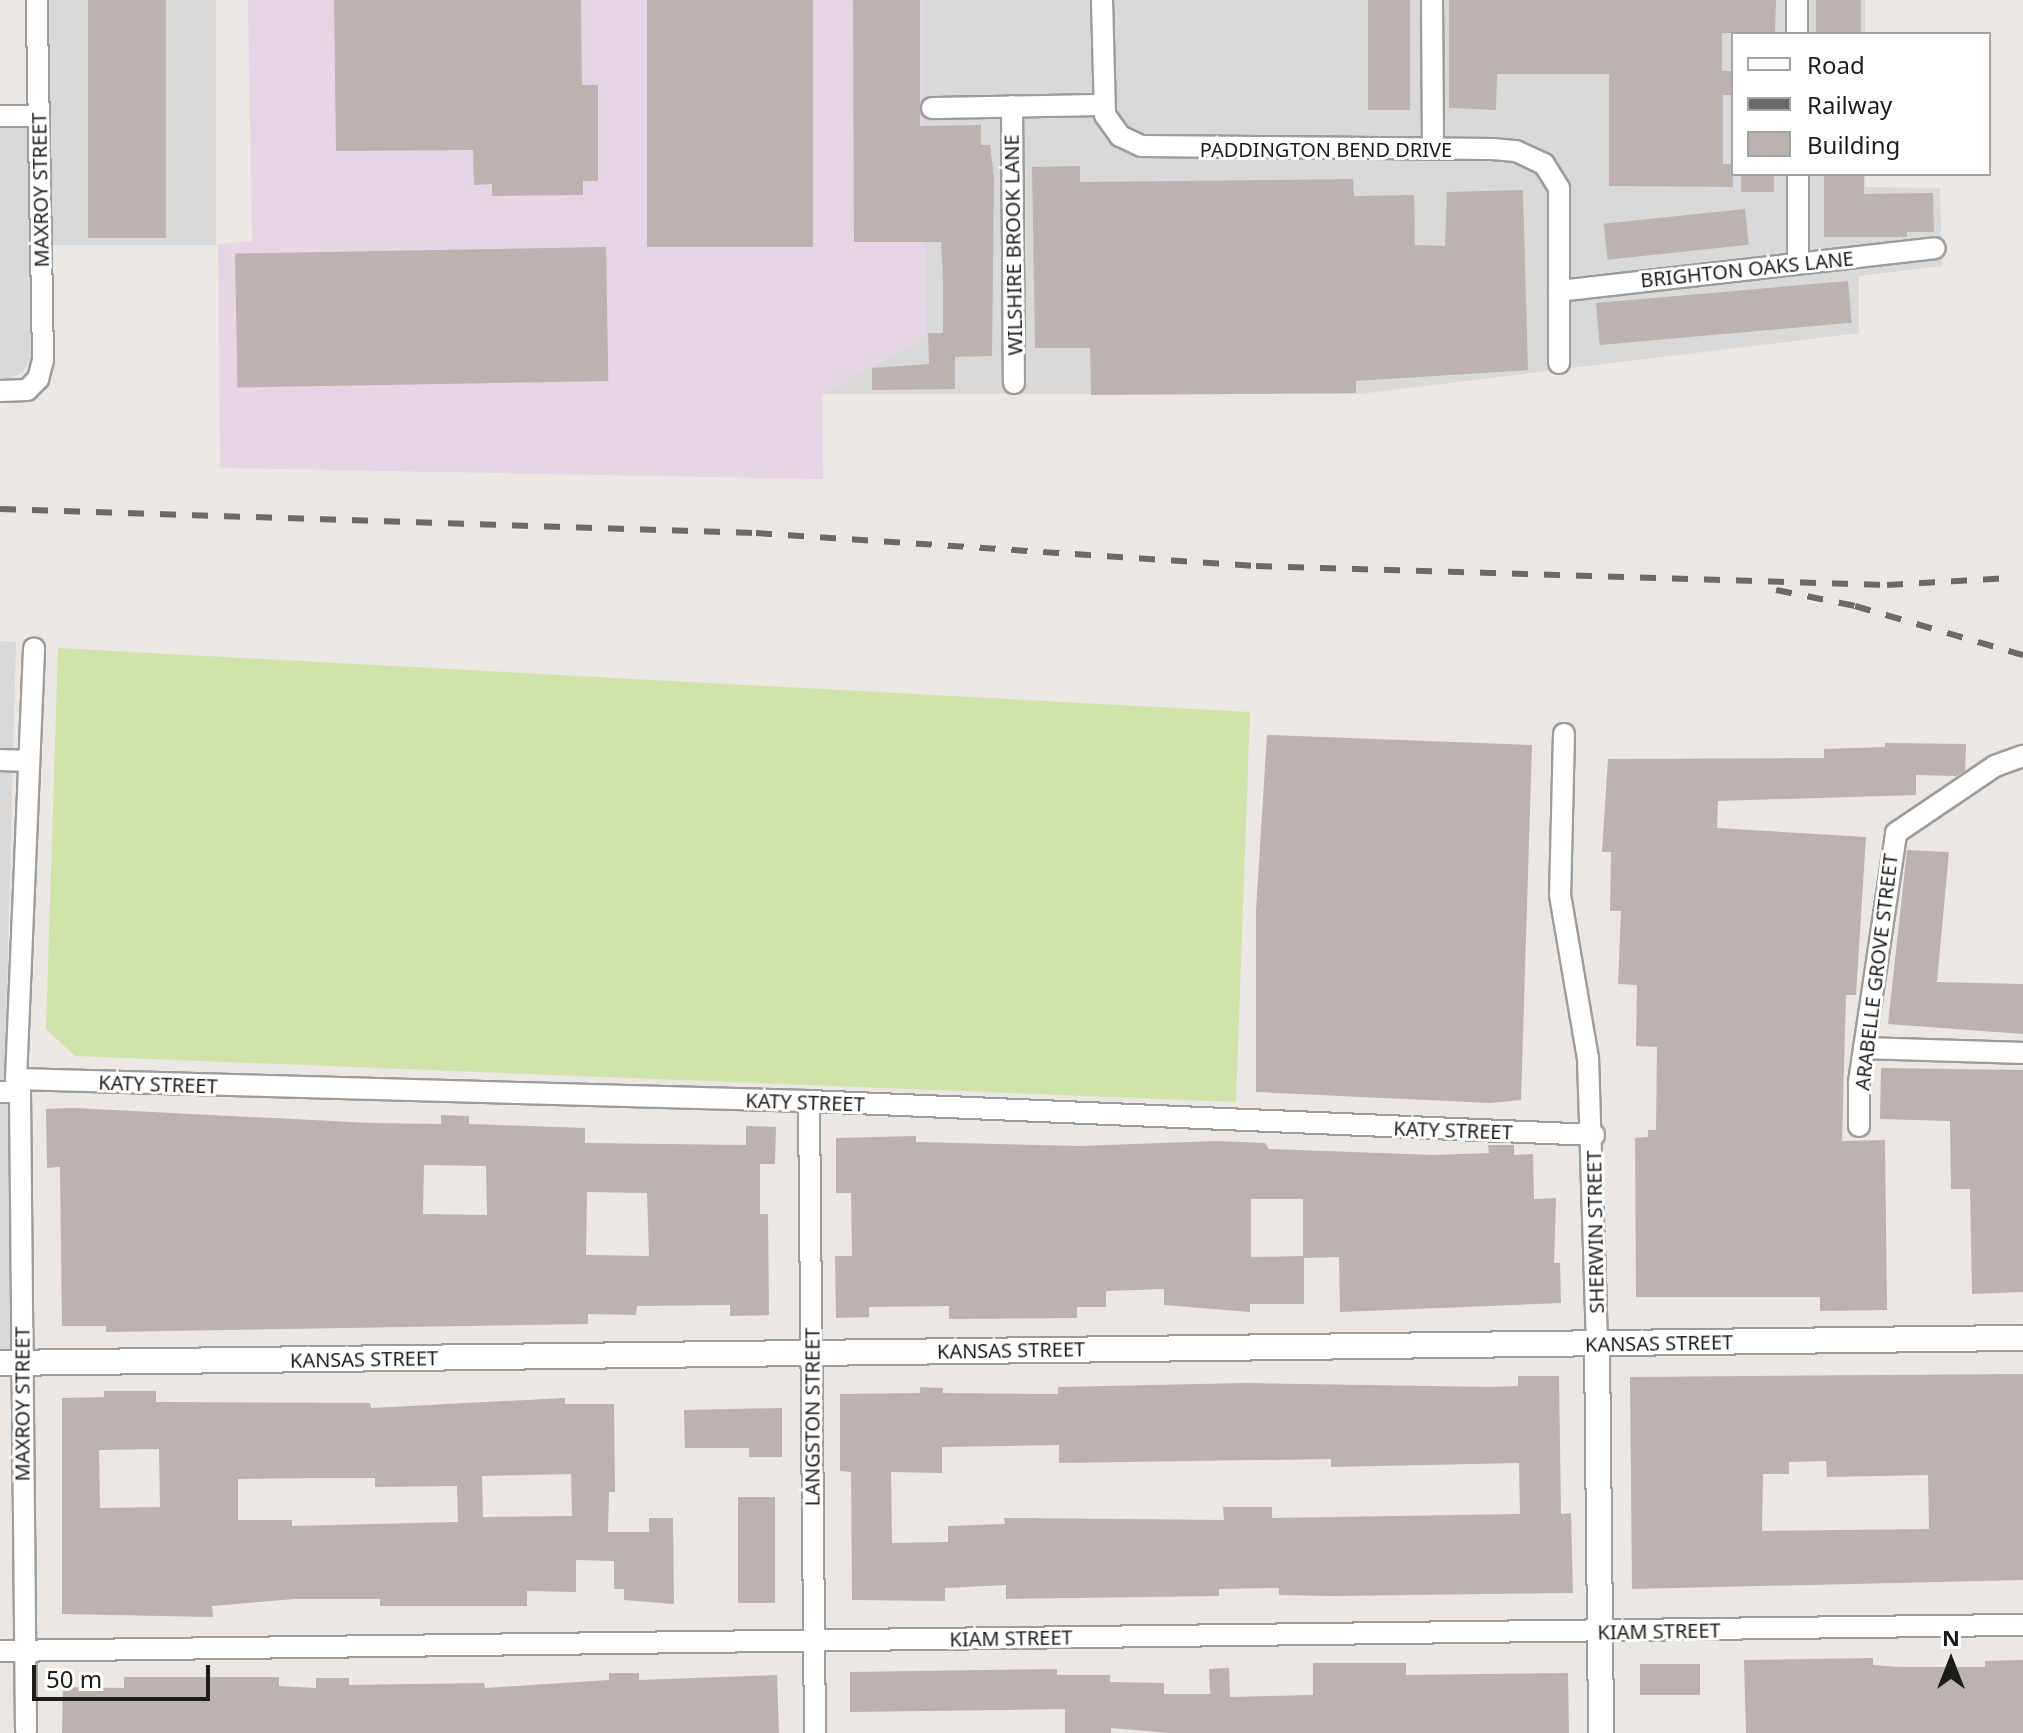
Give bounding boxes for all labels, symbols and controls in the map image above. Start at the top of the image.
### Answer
legend [1731,32,1991,176]
text: Road [1807,48,1865,81]
text: Railway [1807,88,1892,121]
street label: MAXROY STREET [27,112,53,268]
text: Building [1807,128,1900,161]
street label: WILSHIRE BROOK LANE [999,134,1027,356]
street label: PADDINGTON BEND DRIVE [1200,137,1452,161]
street label: BRIGHTON OAKS LANE [1639,246,1855,292]
street label: ARABELLE GROVE STREET [1850,852,1902,1092]
street label: KATY STREET [98,1070,218,1098]
street label: KATY STREET [745,1088,865,1116]
street label: KATY STREET [1393,1116,1513,1144]
street label: SHERWIN STREET [1582,1150,1608,1314]
street label: MAXROY STREET [10,1327,34,1481]
street label: LANGSTON STREET [800,1328,824,1506]
street label: KANSAS STREET [1585,1330,1733,1356]
street label: KANSAS STREET [937,1337,1085,1363]
street label: KANSAS STREET [290,1346,438,1372]
street label: KIAM STREET [1597,1618,1721,1644]
north arrow [1911,1621,1991,1701]
text: N [1942,1622,1960,1652]
street label: KIAM STREET [949,1625,1073,1651]
scale bar [36,1649,214,1699]
text: 50 m [46,1662,102,1695]

